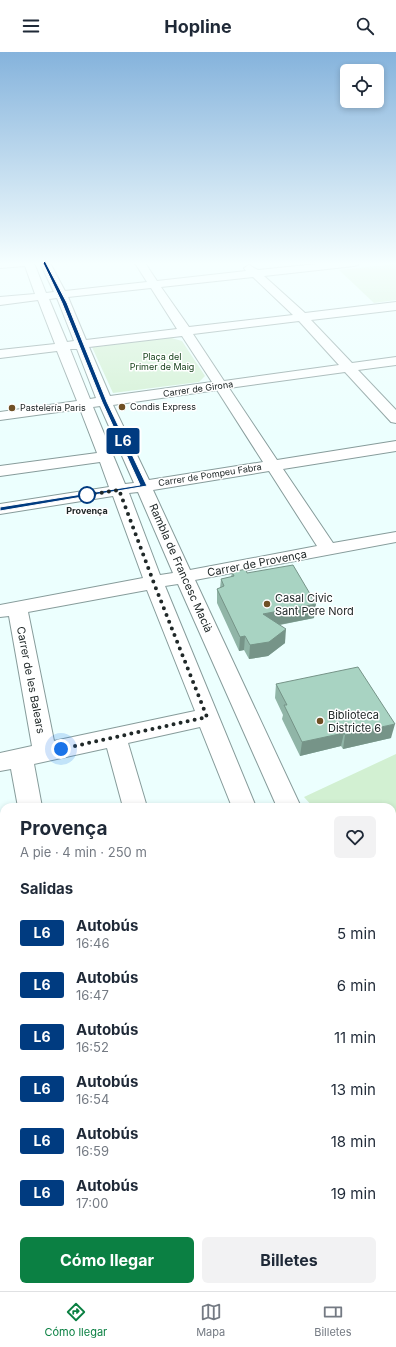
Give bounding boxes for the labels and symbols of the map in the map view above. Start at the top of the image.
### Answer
park label: Plaça del Primer de Maig [130,351,194,372]
street label: Carrer de Girona [162,378,234,399]
place label: Condis Express [130,401,196,412]
place label: Pastelería Paris [20,402,86,413]
marker: Condis Express [117,402,127,412]
marker: Pastelería Paris [7,403,17,413]
line badge: L6 [105,428,141,454]
street label: Carrer de Pompeu Fabra [157,461,262,488]
marker: Provença [78,486,96,504]
street label: Rambla de Francesc Macià [146,501,216,635]
place label: Provença [66,505,108,516]
street label: Carrer de Provença [206,546,308,580]
place label: Casal Civic Sant Pere Nord [275,591,354,618]
marker: Casal Civic Sant Pere Nord [262,599,272,609]
street label: Carrer de les Balears [14,625,48,735]
place label: Biblioteca Districte 6 [328,708,381,735]
marker: Biblioteca Districte 6 [315,716,325,726]
your location [51,739,71,759]

